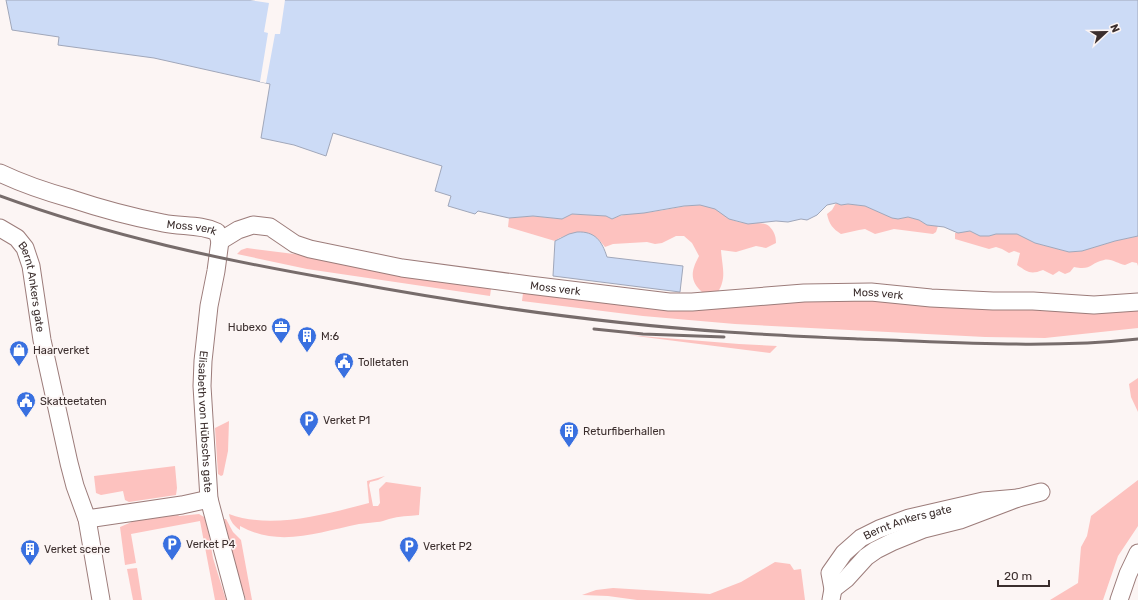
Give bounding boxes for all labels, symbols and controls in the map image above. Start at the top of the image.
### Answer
north arrow [1086,12,1126,52]
text: N [1107,22,1122,35]
street label: Moss verk [166,218,219,238]
street label: Bernt Ankers gate [15,239,47,333]
street label: Moss verk [529,279,582,298]
street label: Moss verk [853,286,904,302]
office icon: Hubexo [270,316,292,344]
place label: Hubexo [228,321,267,334]
building icon: M:6 [296,325,318,353]
place label: M:6 [321,330,340,343]
shop icon: Haarverket [8,339,30,367]
place label: Haarverket [33,344,90,357]
street label: Elisabeth von Hübschs gate [195,350,215,493]
public building icon: Tolletaten [333,351,355,379]
place label: Tolletaten [358,356,409,369]
public building icon: Skatteetaten [15,390,37,418]
place label: Skatteetaten [40,395,107,408]
parking icon: Verket P1 [298,409,320,437]
place label: Verket P1 [323,414,370,427]
building icon: Returfiberhallen [558,420,580,448]
place label: Returfiberhallen [583,425,665,438]
street label: Bernt Ankers gate [861,502,953,543]
parking icon: Verket P4 [161,533,183,561]
parking icon: Verket P2 [398,535,420,563]
building icon: Verket scene [19,538,41,566]
place label: Verket P4 [186,538,235,551]
place label: Verket P2 [423,540,472,553]
place label: Verket scene [44,543,110,556]
scale bar [998,562,1049,588]
text: 20 m [1004,569,1032,583]

